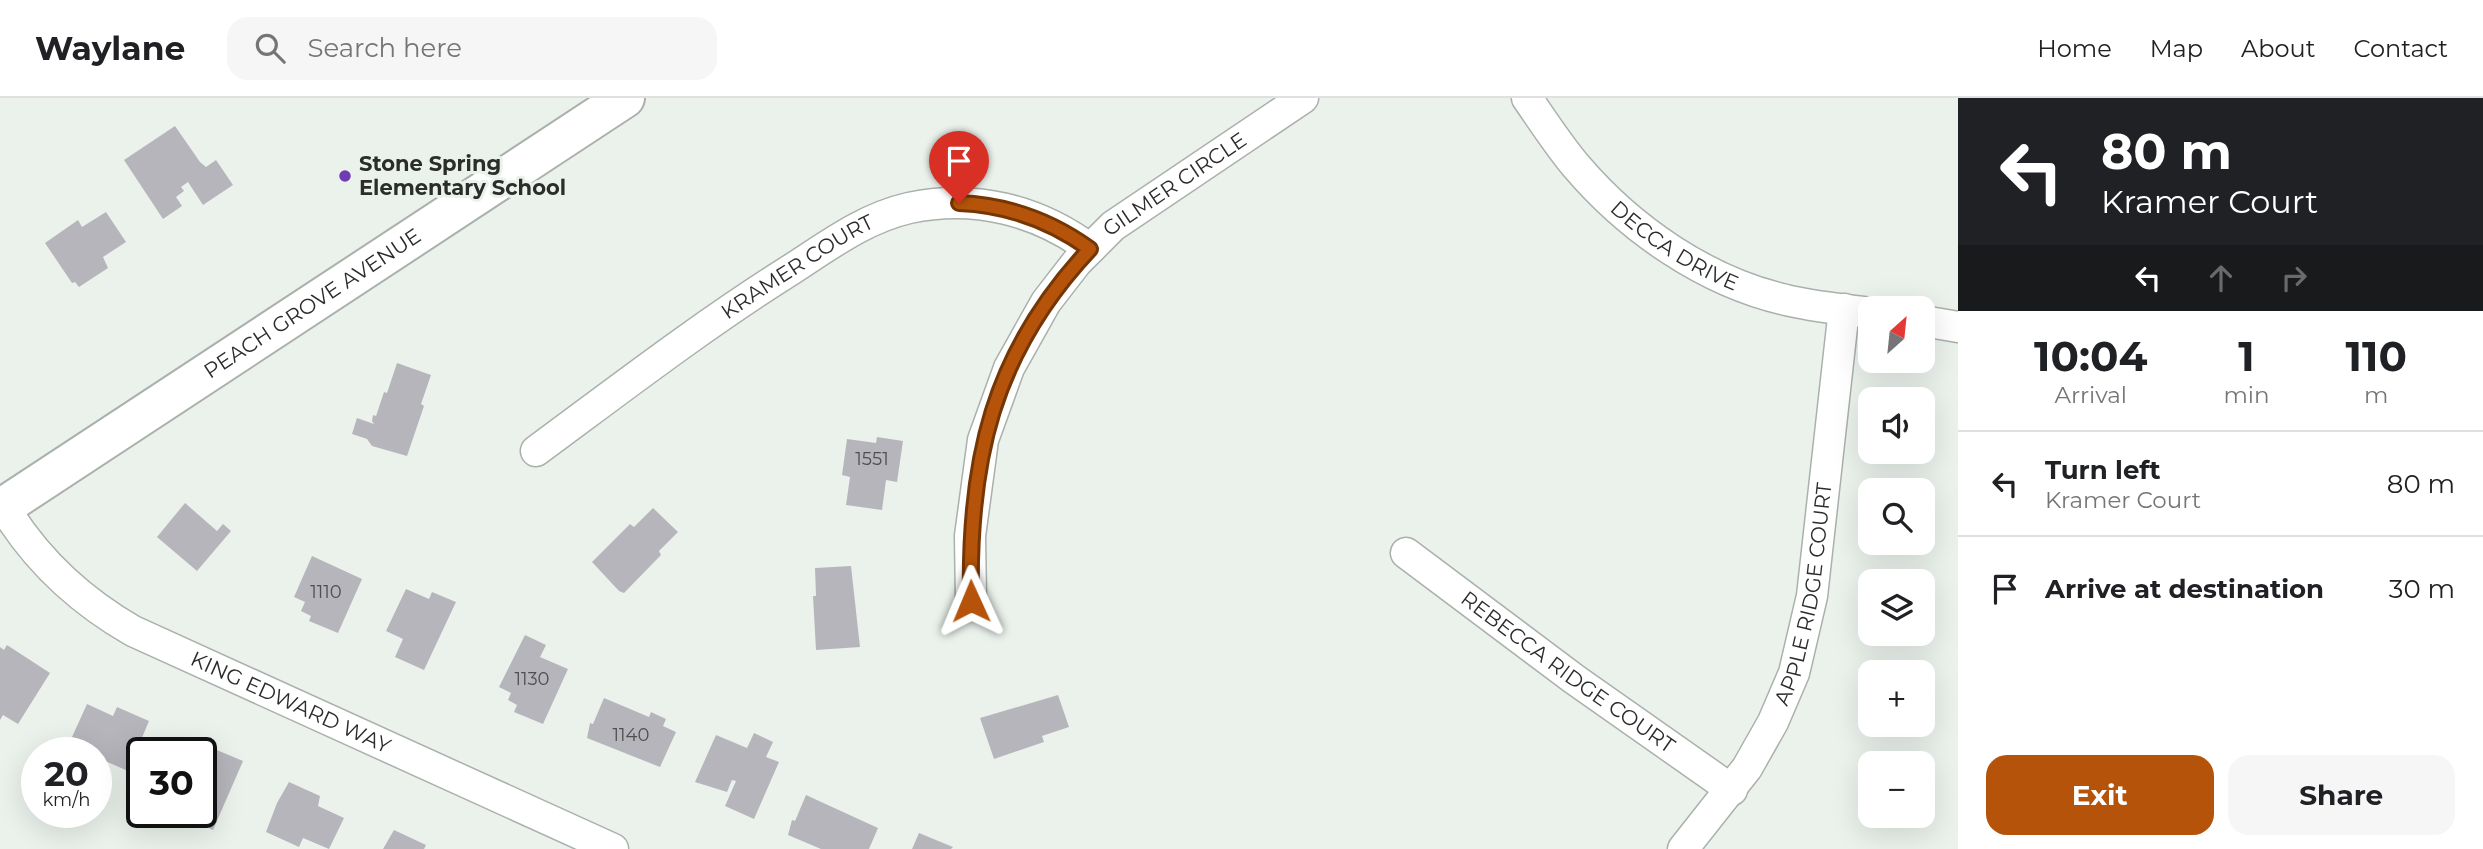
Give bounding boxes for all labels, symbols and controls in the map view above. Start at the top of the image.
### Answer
search box [227,17,717,80]
text: Waylane [35,28,185,68]
icon: search [251,29,289,67]
text: Search here [307,32,462,64]
text: Home [2037,34,2112,63]
text: Map [2150,34,2203,63]
text: About [2241,34,2315,63]
text: Contact [2353,34,2448,63]
text: 80 m [2101,122,2232,181]
icon: left [1986,126,2077,217]
street label: GILMER CIRCLE [1097,127,1251,241]
pin [929,131,989,203]
icon: arrive [940,142,978,180]
place label: Stone Spring Elementary School [359,151,566,200]
marker: Stone Spring Elementary School [337,168,353,184]
text: Kramer Court [2101,182,2318,221]
street label: DECCA DRIVE [1606,195,1742,296]
street label: KRAMER COURT [716,209,877,324]
street label: PEACH GROVE AVENUE [199,223,425,383]
icon: left [2129,259,2167,297]
icon: ahead [2202,259,2240,297]
icon: right [2275,259,2313,297]
north arrow [1858,296,1936,373]
map controls [1858,296,1935,828]
text: 10:04 [2034,330,2147,382]
text: 1 [2238,330,2255,382]
text: 110 [2346,330,2407,382]
text: Arrival [2054,381,2127,409]
text: min [2223,381,2270,409]
text: m [2364,381,2388,409]
button: sound [1858,387,1935,464]
house number: 1551 [855,448,889,470]
text: Turn left [2045,454,2161,486]
icon: left [1986,465,2024,503]
text: 80 m [2387,468,2455,500]
button: search [1858,478,1935,555]
street label: APPLE RIDGE COURT [1769,481,1837,709]
text: Kramer Court [2045,486,2201,514]
position arrow [934,564,1008,638]
button: layers [1858,569,1935,646]
icon: arrive [1986,570,2024,608]
text: Arrive at destination [2045,573,2324,605]
text: 30 m [2389,573,2455,605]
house number: 1110 [310,581,342,603]
street label: REBECCA RIDGE COURT [1456,586,1680,758]
street label: KING EDWARD WAY [187,646,395,759]
button: + [1858,660,1935,737]
house number: 1130 [514,668,550,690]
house number: 1140 [613,724,649,746]
speed limit sign: 30 [126,737,217,828]
button: − [1858,751,1935,828]
text: 20 [44,752,89,795]
button: Exit [1986,755,2214,835]
button: Share [2228,755,2455,835]
text: km/h [42,789,91,811]

